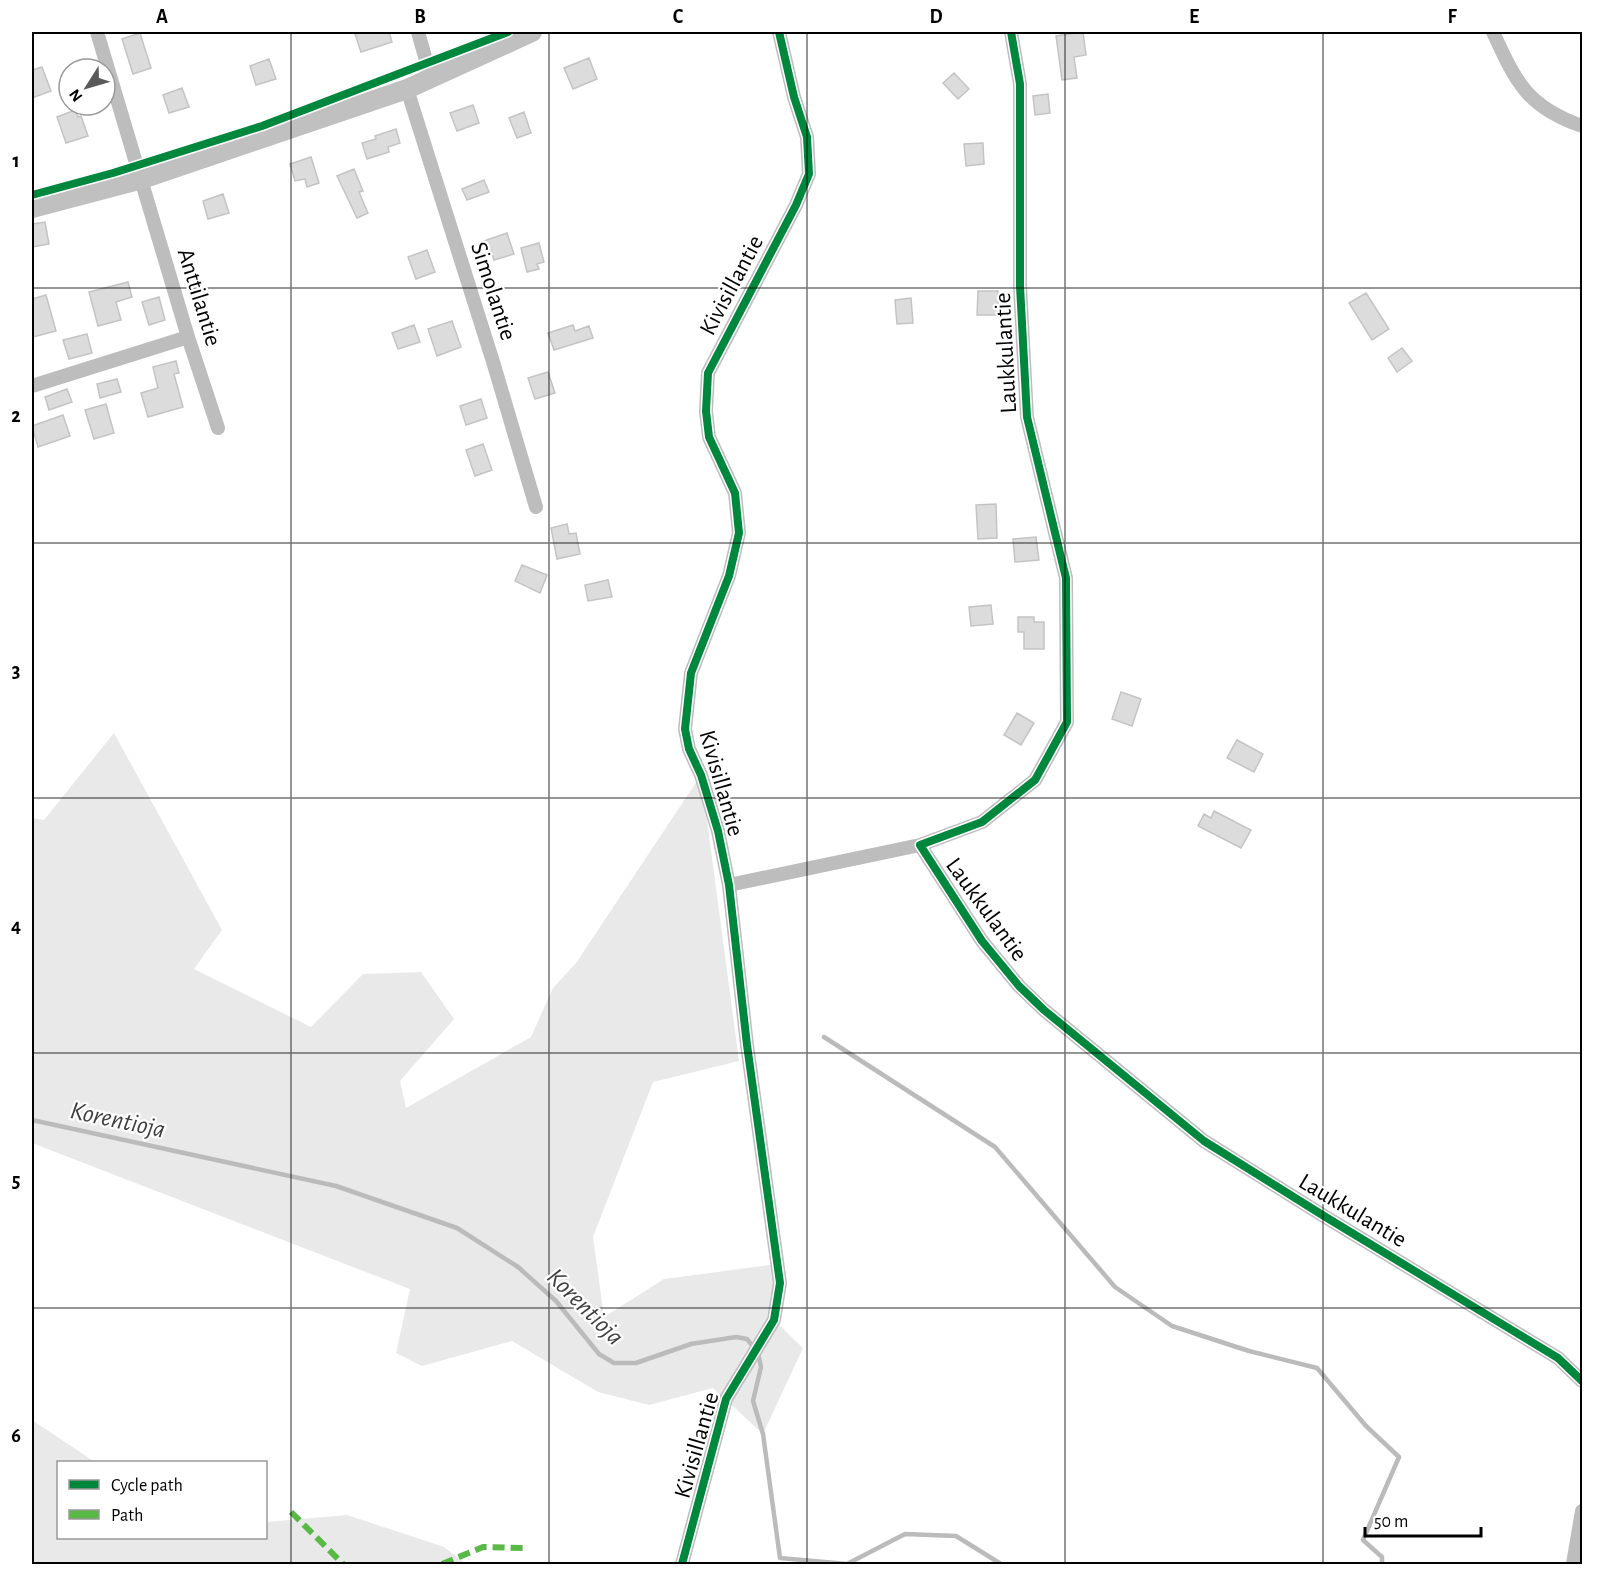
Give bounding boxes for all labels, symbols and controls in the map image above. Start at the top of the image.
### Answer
text: A [156,7,168,27]
text: B [414,7,426,27]
text: C [673,7,684,27]
text: D [929,7,943,27]
text: E [1189,7,1199,27]
text: F [1447,7,1457,27]
north arrow [57,57,117,117]
text: N [66,86,86,105]
text: 1 [12,151,20,171]
street label: Kivisillantie [696,232,768,339]
street label: Simolantie [466,239,520,343]
street label: Anttilantie [173,246,225,349]
street label: Laukkulantie [991,292,1021,414]
text: 2 [11,406,21,426]
text: 3 [12,661,20,681]
street label: Kivisillantie [694,727,748,839]
street label: Laukkulantie [941,854,1032,966]
text: 4 [11,916,21,936]
water label: Korentioja [68,1097,168,1143]
street label: Laukkulantie [1294,1169,1411,1252]
text: 5 [12,1171,20,1191]
water label: Korentioja [542,1263,629,1350]
street label: Kivisillantie [670,1389,724,1501]
text: 6 [11,1426,21,1446]
legend [57,1461,267,1539]
text: Cycle path [111,1477,183,1495]
scale bar [1365,1500,1480,1538]
text: Path [111,1507,143,1525]
text: 50 m [1374,1513,1408,1531]

